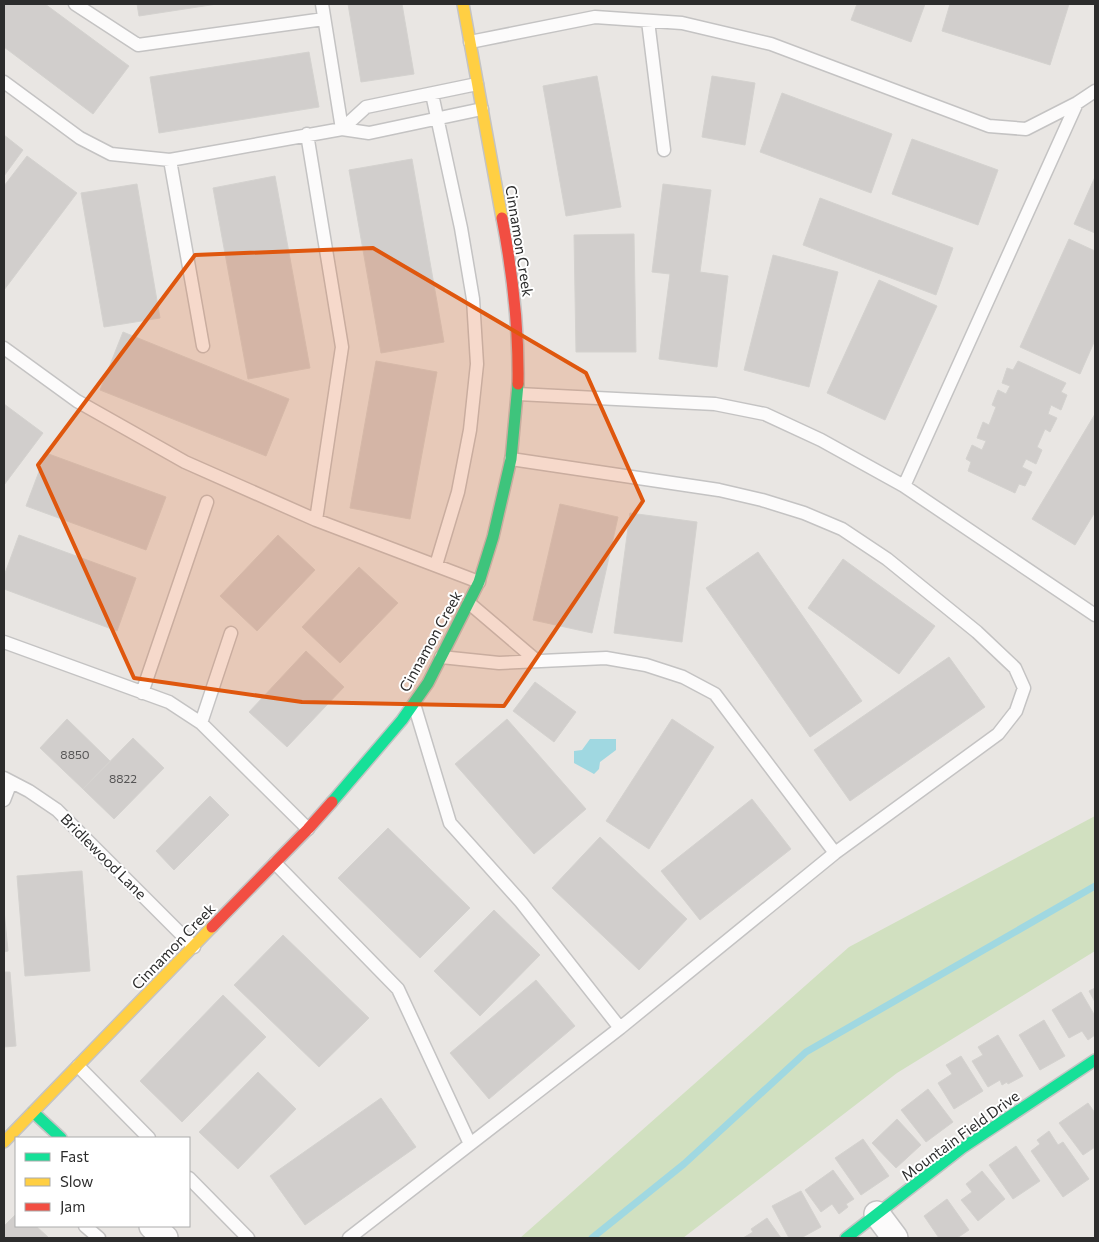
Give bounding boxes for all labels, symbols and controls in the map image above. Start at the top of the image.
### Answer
street label: Cinnamon Creek [502,184,538,298]
street label: Cinnamon Creek [395,587,465,695]
house number: 8850 [60,747,90,761]
house number: 8822 [109,771,137,785]
street label: Bridlewood Lane [57,809,151,903]
street label: Cinnamon Creek [127,899,219,993]
street label: Mountain Field Drive [897,1086,1023,1184]
legend [15,1137,190,1227]
text: Fast [60,1147,89,1165]
text: Slow [60,1172,93,1190]
text: Jam [60,1197,85,1215]

